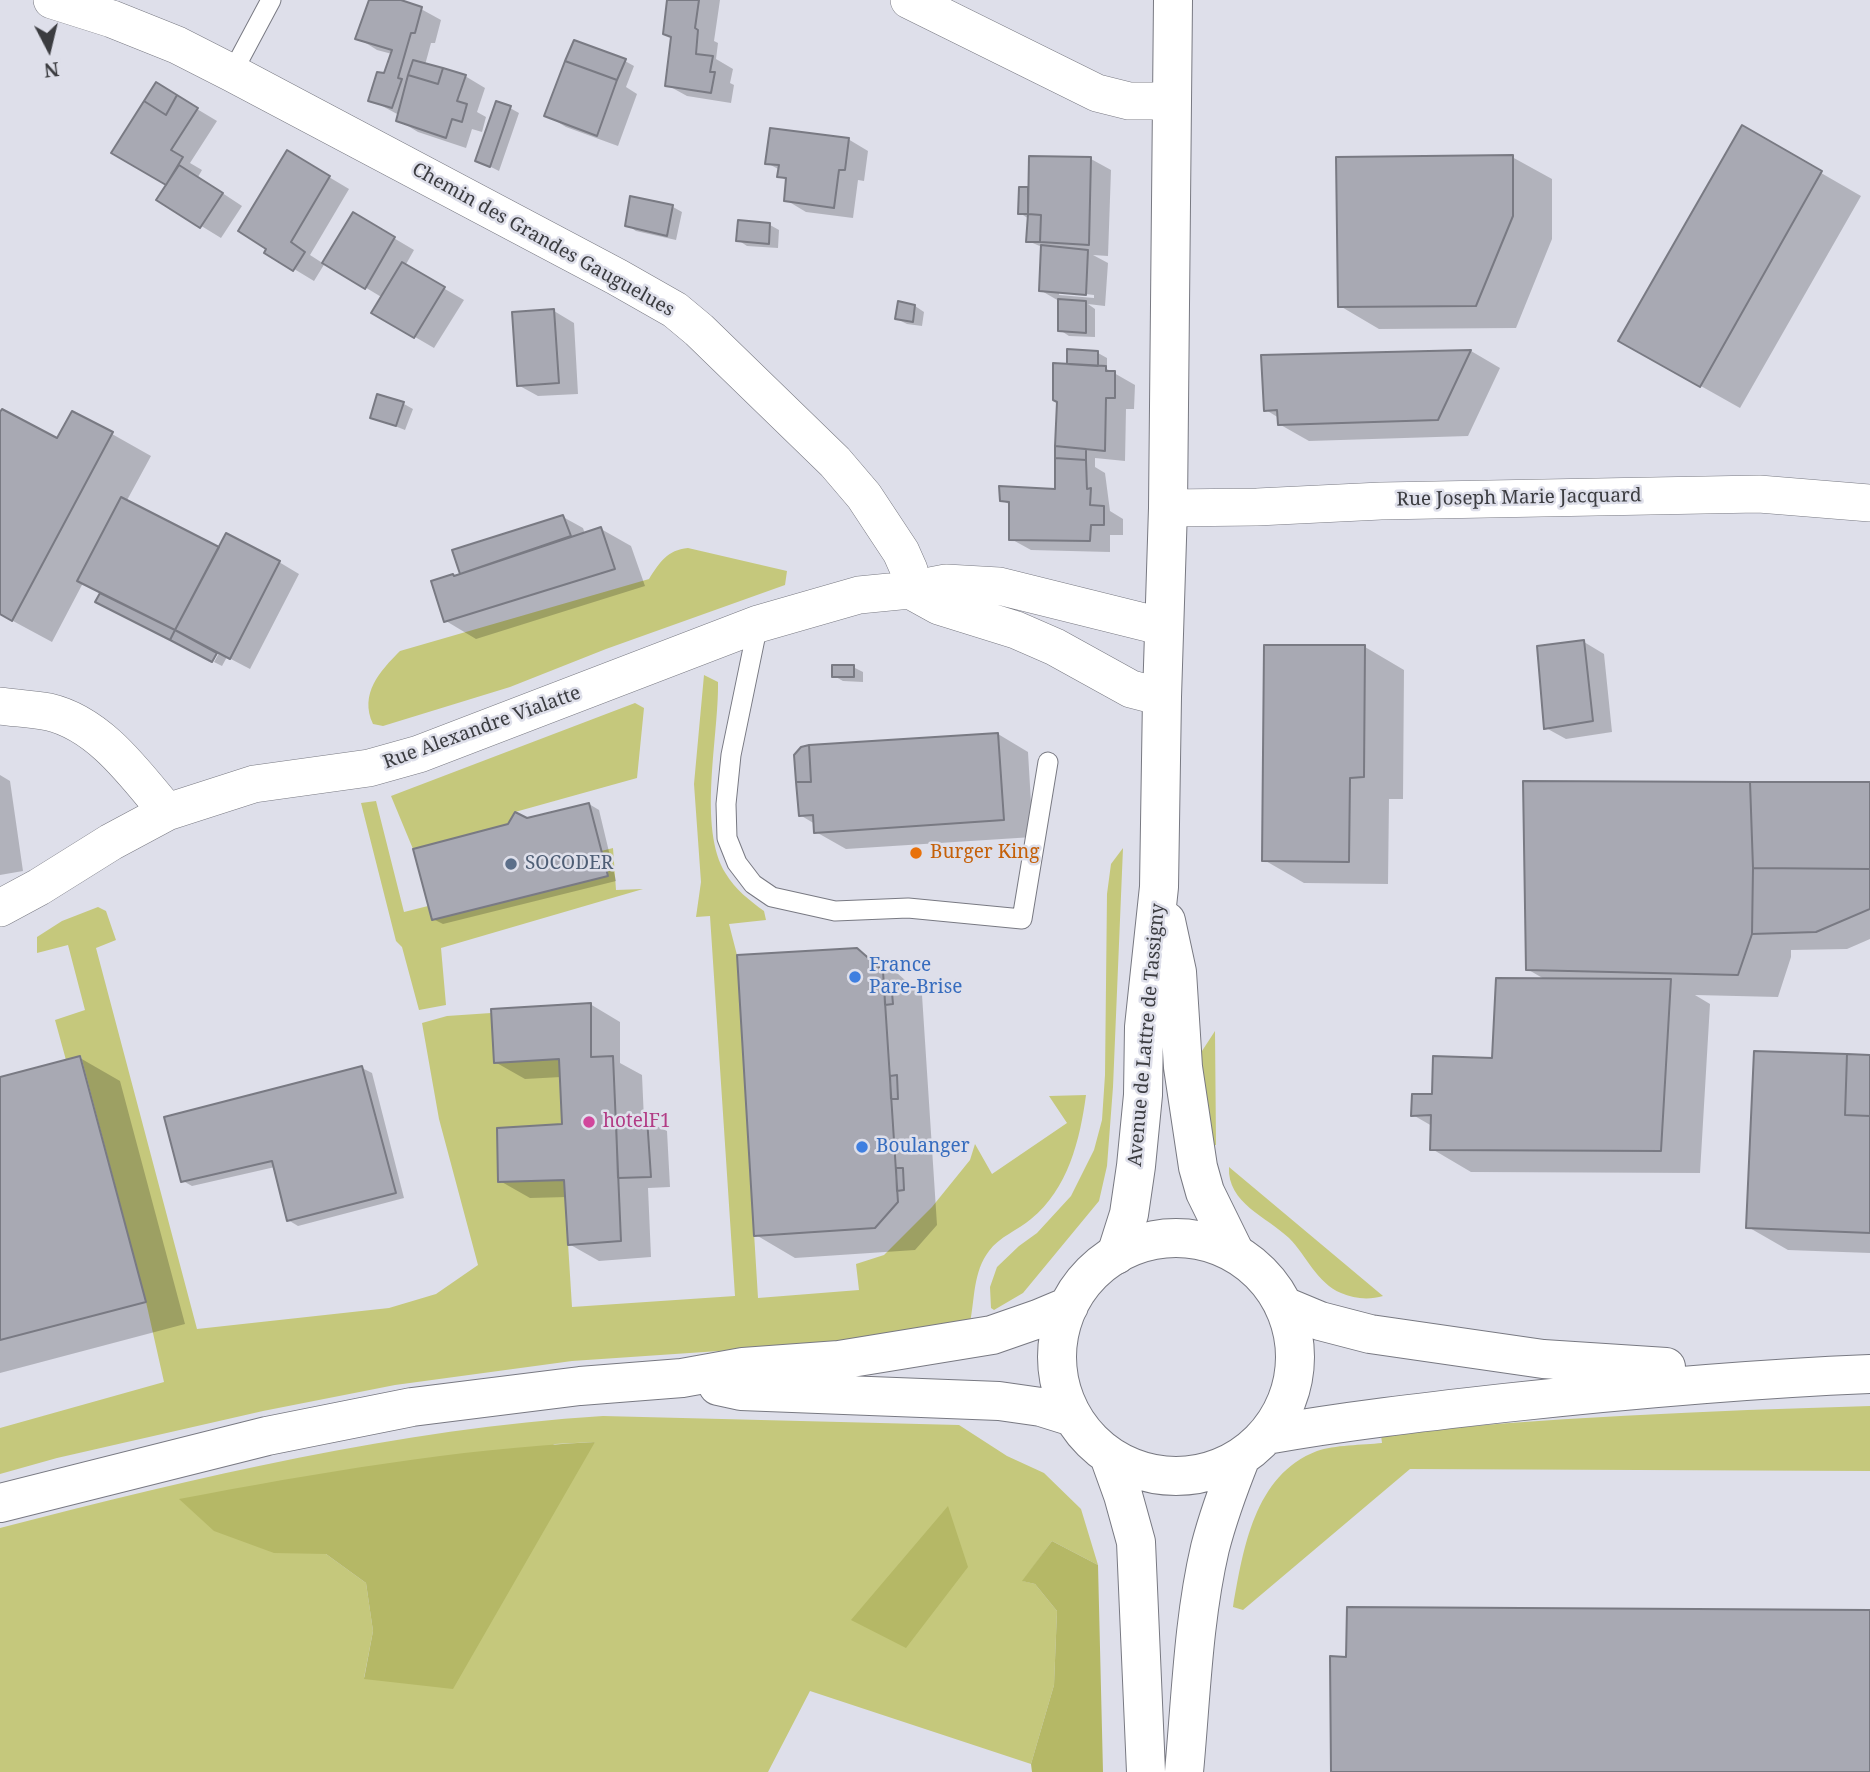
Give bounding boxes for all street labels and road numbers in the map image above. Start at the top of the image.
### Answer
street label: Chemin des Grandes Gauguelues [408,158,678,322]
street label: Rue Joseph Marie Jacquard [1396,484,1642,512]
street label: Rue Alexandre Vialatte [380,682,584,774]
street label: Avenue de Lattre de Tassigny [1124,902,1170,1168]

